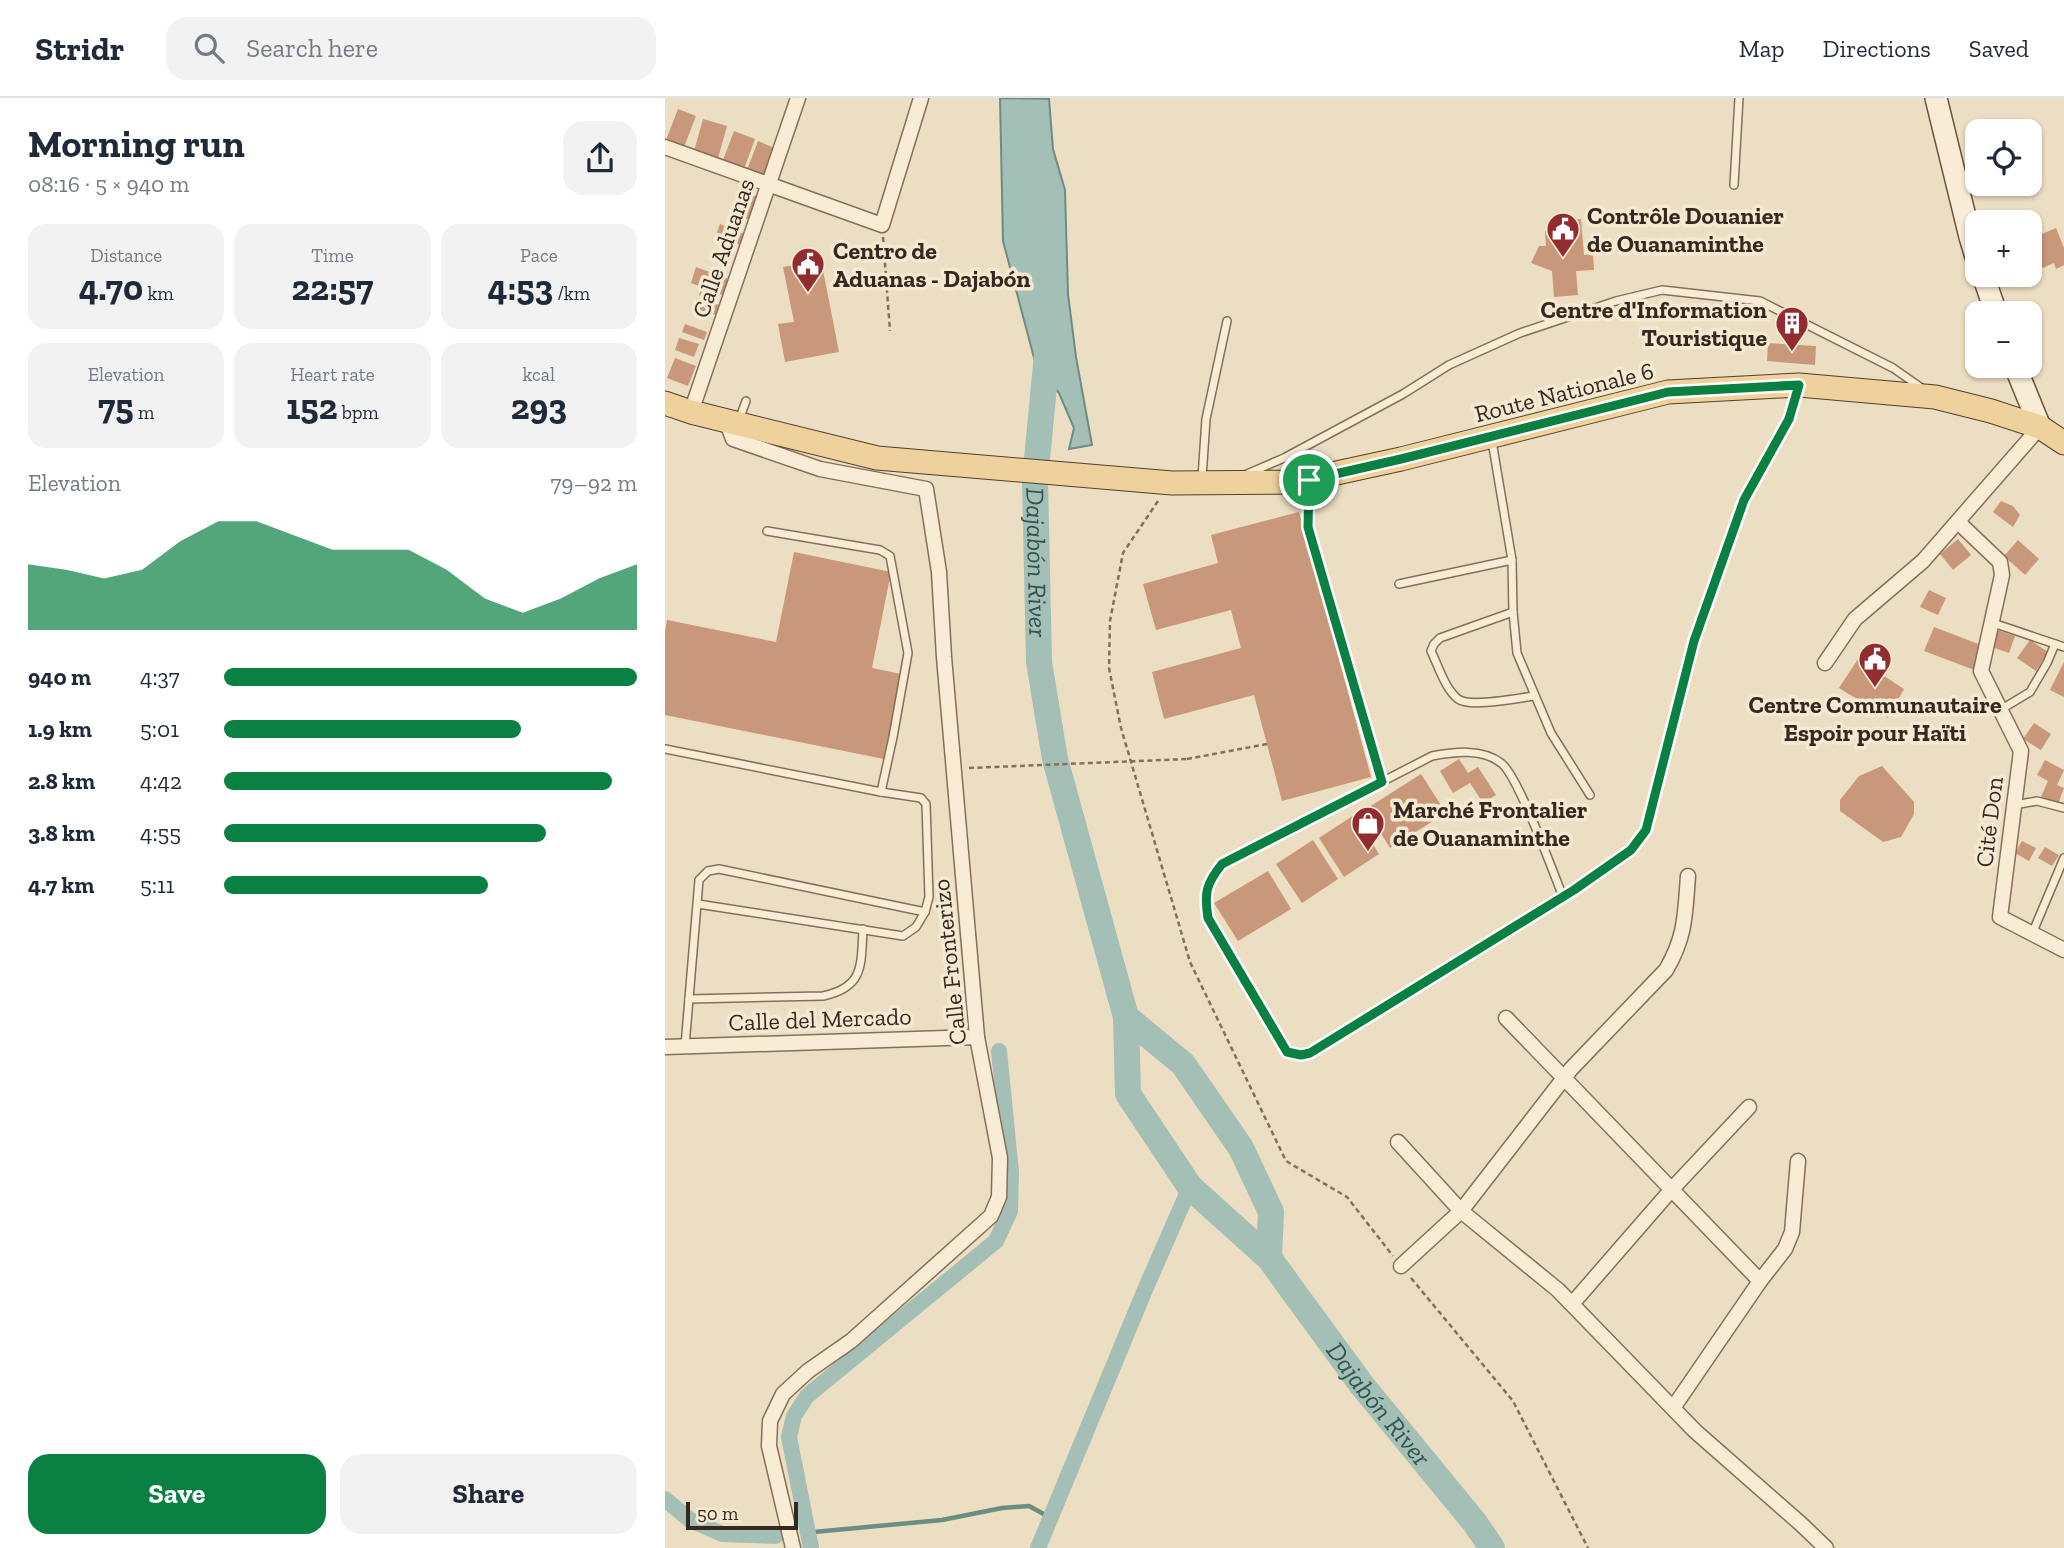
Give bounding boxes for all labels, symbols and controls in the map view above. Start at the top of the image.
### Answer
search box [166,17,656,80]
text: Stridr [35,29,124,68]
icon: search [190,29,228,67]
text: Search here [246,32,378,64]
text: Map [1739,34,1785,63]
text: Directions [1823,34,1931,63]
text: Saved [1969,34,2029,63]
map controls [1965,119,2042,378]
button: locate [1965,119,2042,196]
text: Morning run [28,121,245,167]
button: share [563,121,637,195]
text: 08:16 · 5 × 940 m [28,170,189,198]
street label: Calle Aduanas [686,175,760,321]
place label: Contrôle Douanier de Ouanaminthe [1587,201,1784,258]
public building icon: Contrôle Douanier de Ouanaminthe [1544,210,1582,259]
button: + [1965,210,2042,287]
place label: Centro de Aduanas - Dajabón [833,236,1030,293]
text: Distance [90,244,162,267]
text: Time [311,244,354,267]
text: Pace [520,244,558,267]
public building icon: Centro de Aduanas - Dajabón [789,245,827,294]
text: 4.70 [79,267,143,309]
text: 22:57 [292,267,373,309]
text: 4:53 [488,267,553,309]
text: km [143,282,174,305]
text: /km [553,282,590,305]
place label: Centre d'Information Touristique [1540,295,1767,352]
button: − [1965,301,2042,378]
building icon: Centre d'Information Touristique [1773,304,1811,353]
street label: Route Nationale 6 [1471,356,1657,428]
text: Elevation [88,363,165,386]
text: Heart rate [290,363,375,386]
text: kcal [523,363,555,386]
text: 75 [98,386,134,428]
text: 152 [286,386,337,428]
text: 293 [511,386,567,428]
text: m [134,401,154,424]
text: bpm [337,401,379,424]
pin [1279,450,1339,510]
icon: arrive [1290,461,1328,499]
text: Elevation [28,469,121,497]
text: 79–92 m [550,469,637,497]
water label: Dajabón River [1019,487,1054,638]
public building icon: Centre Communautaire Espoir pour Haïti [1856,640,1894,689]
text: 940 m [28,663,91,691]
text: 4:37 [140,663,180,691]
place label: Centre Communautaire Espoir pour Haïti [1748,690,2002,747]
text: 1.9 km [28,715,92,743]
text: 5:01 [140,715,179,743]
text: 2.8 km [28,767,95,795]
text: 4:42 [140,767,182,795]
street label: Cité Don [1969,775,2009,869]
place label: Marché Frontalier de Ouanaminthe [1393,795,1588,852]
shop icon: Marché Frontalier de Ouanaminthe [1349,804,1387,853]
text: 3.8 km [28,819,95,847]
text: 4:55 [140,819,181,847]
text: 4.7 km [28,871,94,899]
text: 5:11 [140,871,175,899]
street label: Calle Fronterizo [926,878,972,1046]
street label: Calle del Mercado [728,1001,912,1037]
water label: Dajabón River [1320,1335,1438,1473]
button: Save [28,1454,326,1534]
button: Share [340,1454,637,1534]
scale bar [686,1499,798,1531]
text: 50 m [697,1502,738,1525]

